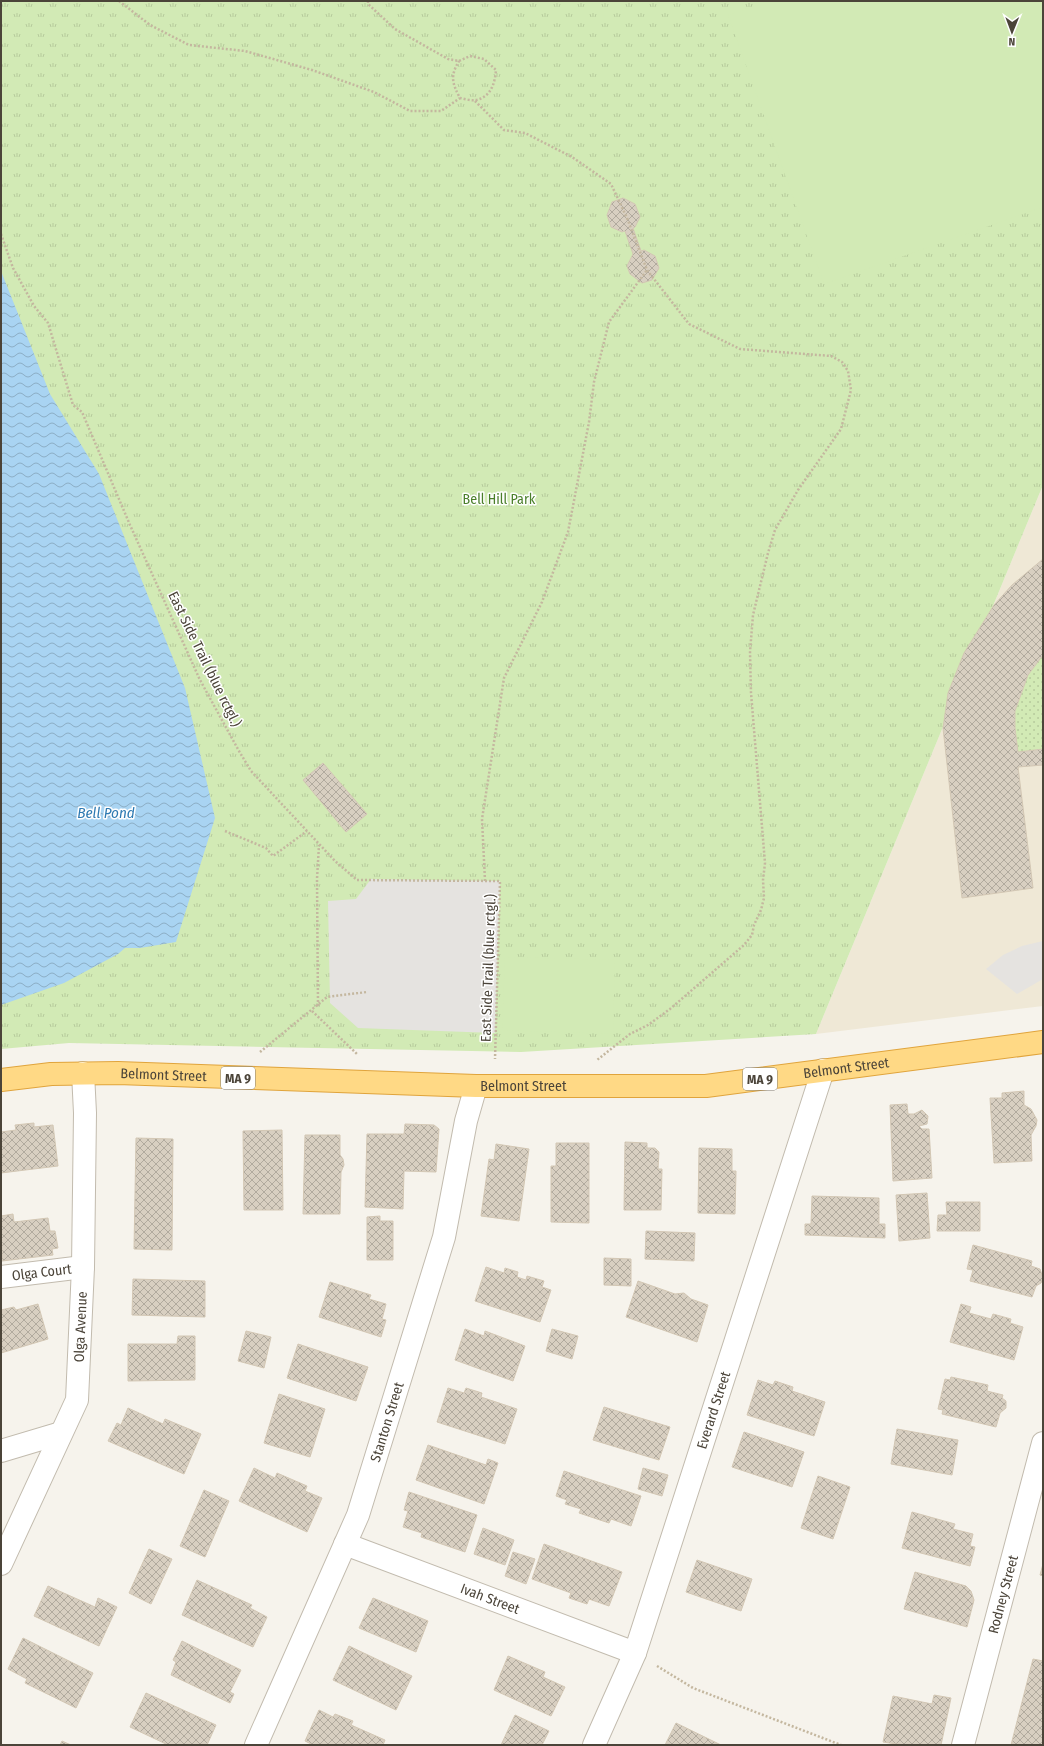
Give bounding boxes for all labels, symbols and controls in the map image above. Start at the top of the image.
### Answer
north arrow [992,12,1032,52]
text: N [1008,35,1015,48]
park label: Bell Hill Park [463,491,536,508]
street label: East Side Trail (blue rctgl.) [164,589,245,730]
water label: Bell Pond [77,804,135,822]
street label: East Side Trail (blue rctgl.) [477,894,500,1042]
street label: Belmont Street [802,1054,891,1082]
street label: Belmont Street [120,1065,207,1085]
road number: MA 9 [221,1067,255,1089]
road number: MA 9 [743,1068,777,1090]
street label: Belmont Street [480,1078,567,1095]
street label: Olga Court [11,1260,73,1285]
street label: Olga Avenue [71,1291,91,1363]
street label: Everard Street [693,1369,734,1451]
street label: Stanton Street [367,1380,408,1464]
street label: Rodney Street [985,1553,1022,1635]
street label: Ivah Street [458,1580,522,1618]

